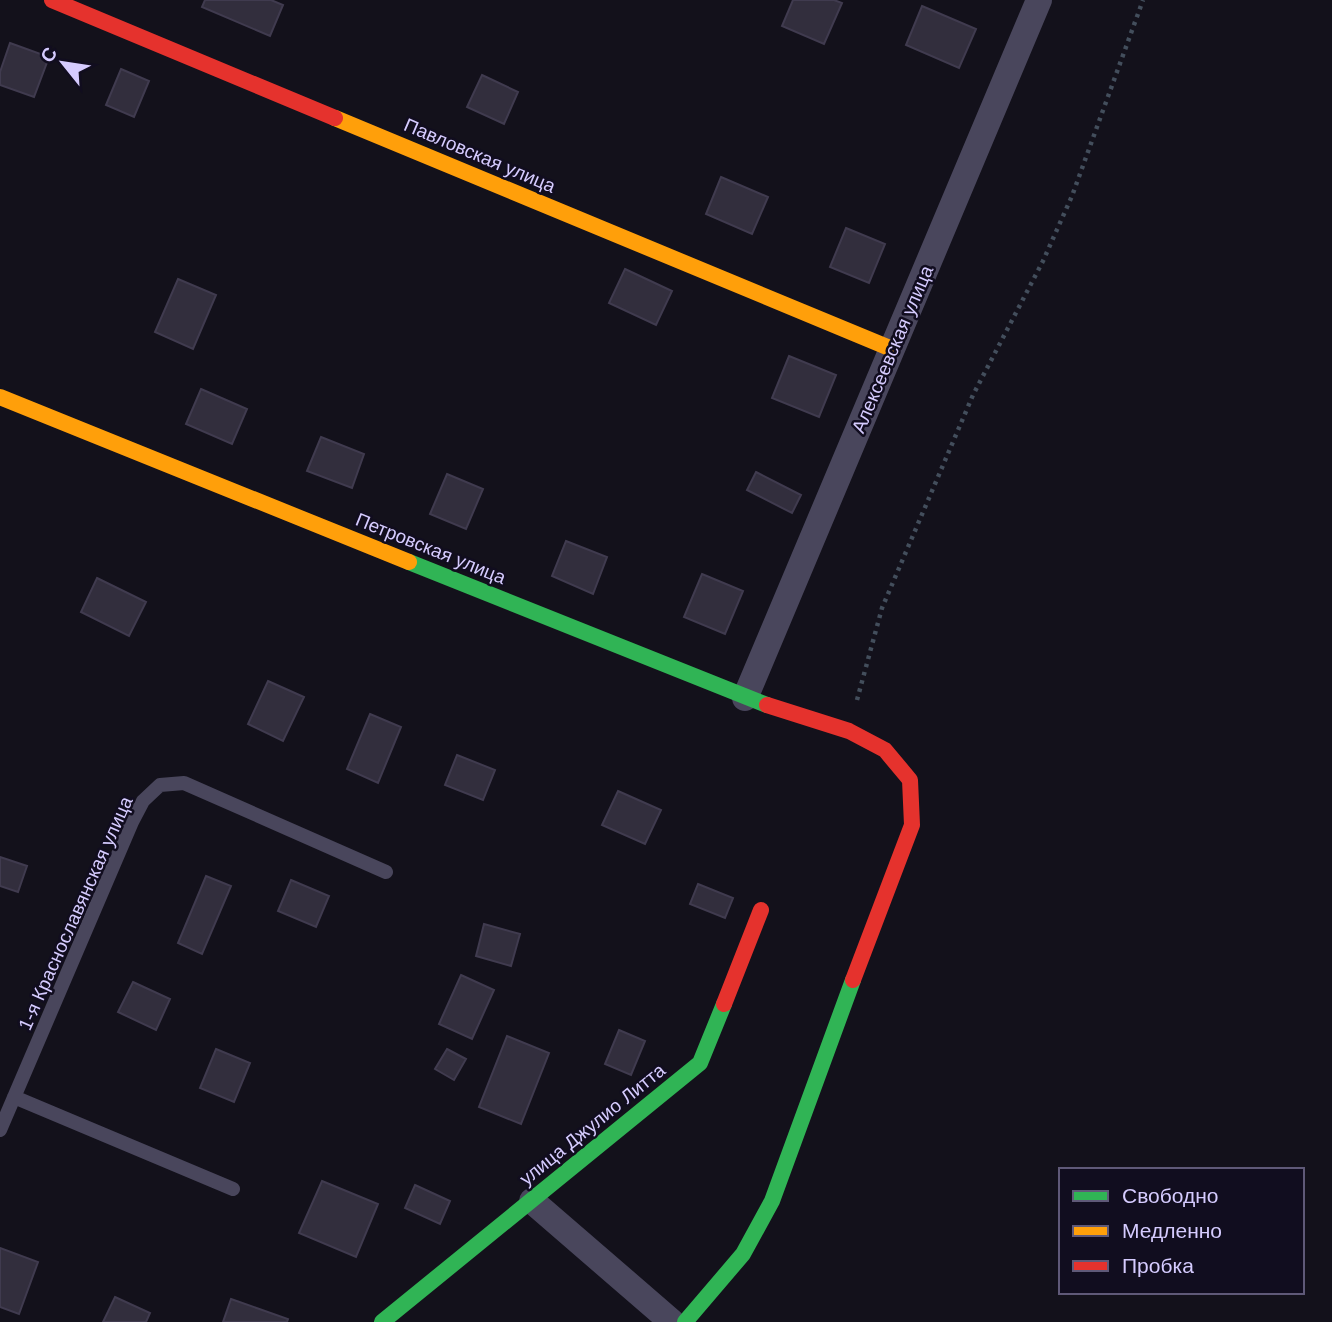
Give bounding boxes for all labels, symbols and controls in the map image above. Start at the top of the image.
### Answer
north arrow [28,28,98,98]
text: С [36,43,61,66]
street label: Павловская улица [401,114,559,197]
street label: Алексеевская улица [848,262,937,436]
street label: Петровская улица [353,509,509,588]
street label: 1-я Краснославянская улица [14,793,137,1033]
street label: улица Джулио Литта [515,1059,669,1189]
legend [1059,1168,1304,1294]
text: Свободно [1122,1184,1219,1207]
text: Медленно [1122,1219,1222,1242]
text: Пробка [1122,1254,1194,1277]

